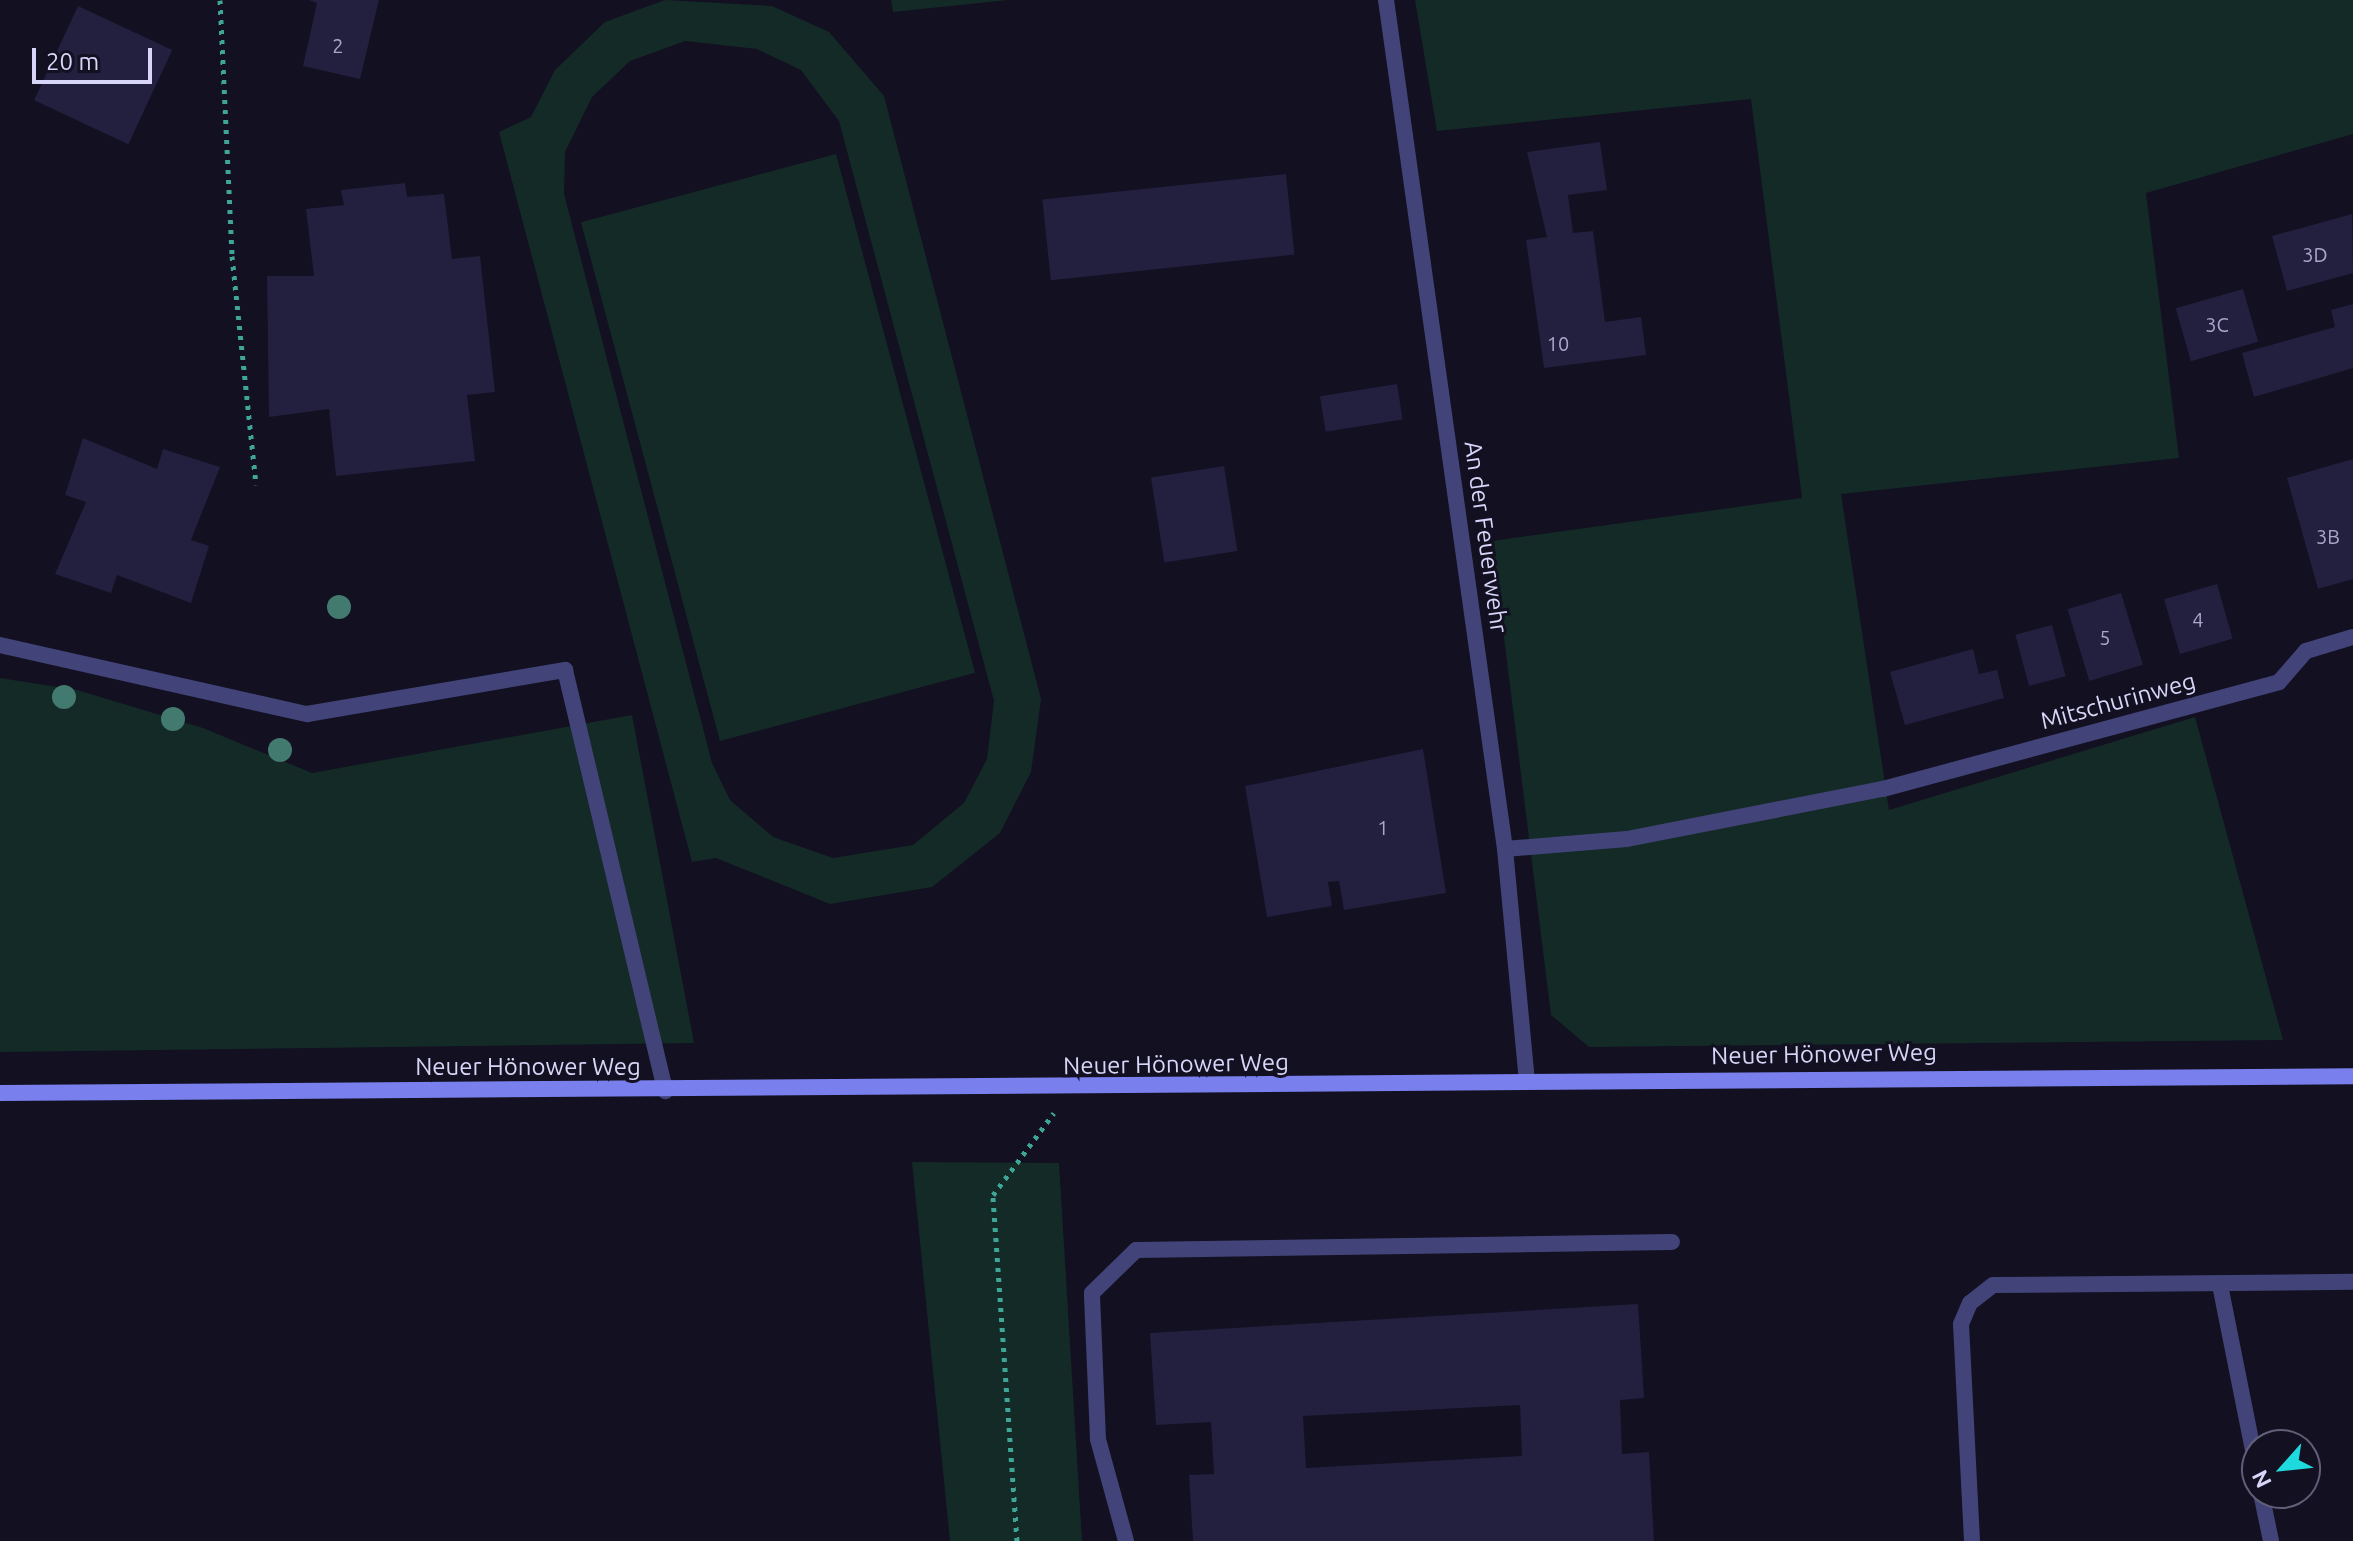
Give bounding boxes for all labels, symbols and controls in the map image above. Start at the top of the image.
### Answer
scale bar [36,32,156,82]
house number: 2 [332,33,344,57]
text: 20 m [46,48,99,75]
house number: 3D [2302,242,2328,266]
house number: 3C [2205,312,2229,336]
house number: 10 [1547,331,1569,355]
street label: An der Feuerwehr [1458,439,1514,635]
house number: 3B [2316,524,2340,548]
house number: 4 [2192,607,2204,631]
house number: 5 [2099,625,2111,649]
street label: Mitschurinweg [2037,666,2199,736]
house number: 1 [1377,815,1389,839]
street label: Neuer Hönower Weg [1711,1038,1937,1070]
street label: Neuer Hönower Weg [1063,1048,1289,1080]
street label: Neuer Hönower Weg [415,1053,641,1081]
north arrow [2241,1429,2321,1509]
text: N [2246,1466,2276,1492]

